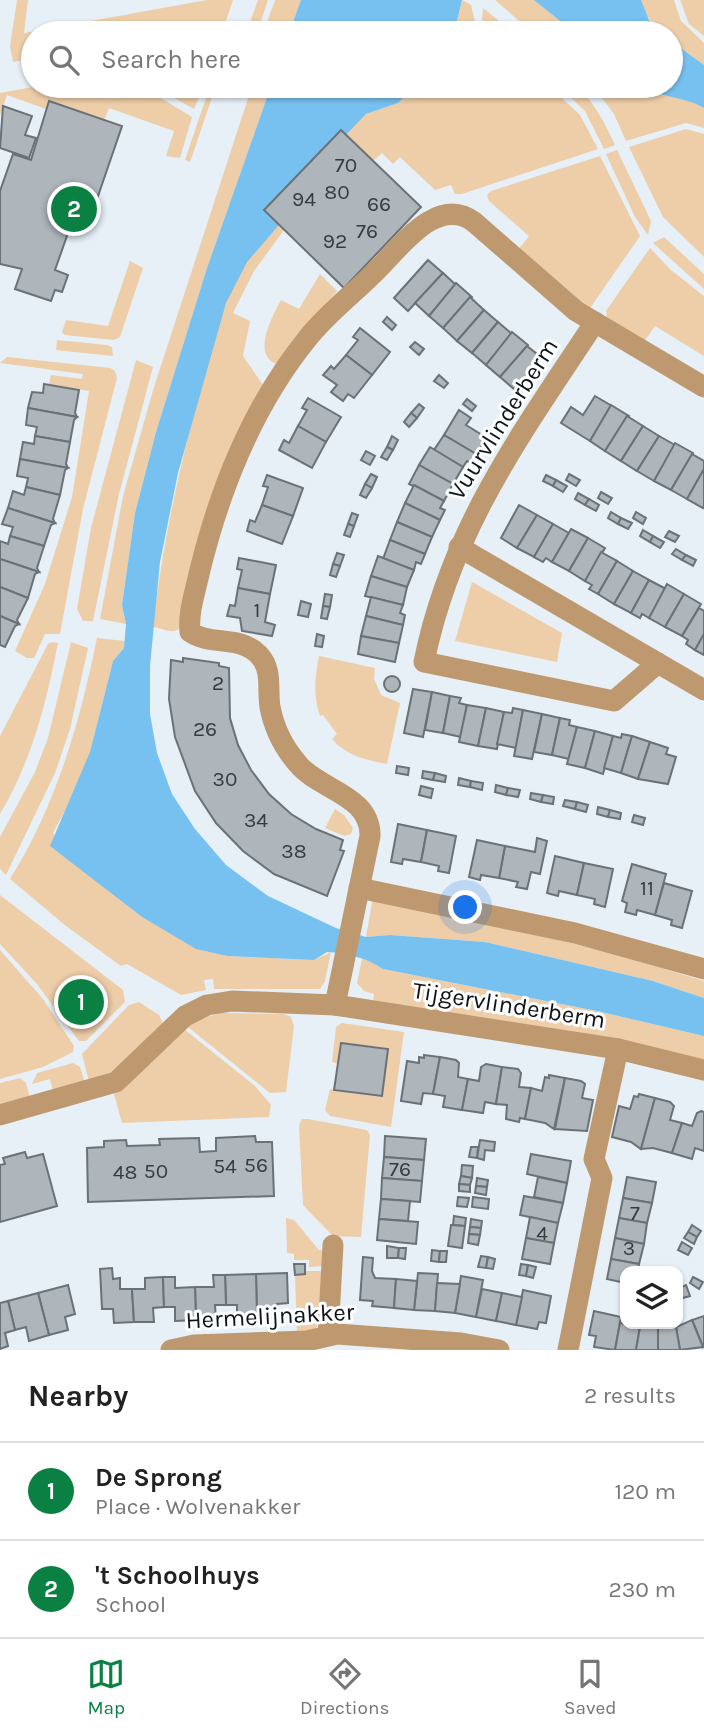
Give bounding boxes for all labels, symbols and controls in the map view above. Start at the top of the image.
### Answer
search box [21,21,683,98]
icon: search [45,41,83,79]
text: Search here [101,44,241,75]
house number: 70 [335,153,357,177]
house number: 80 [324,180,350,204]
pin: 2 [51,183,97,235]
house number: 94 [292,187,316,211]
house number: 66 [367,192,391,216]
house number: 76 [356,219,378,243]
house number: 92 [323,229,347,253]
street label: Vuurvlinderberm [442,333,564,505]
house number: 1 [254,598,260,622]
house number: 2 [212,671,224,695]
house number: 26 [193,717,217,741]
house number: 30 [213,767,237,791]
house number: 34 [244,808,268,832]
house number: 38 [281,839,307,863]
house number: 11 [640,876,654,900]
your location [448,890,482,924]
pin: 1 [58,976,104,1028]
street label: Tijgervlinderberm [411,976,607,1034]
house number: 56 [244,1153,268,1177]
house number: 54 [213,1154,237,1178]
house number: 76 [389,1157,411,1181]
house number: 50 [144,1159,168,1183]
house number: 48 [113,1160,137,1184]
house number: 7 [630,1201,640,1225]
house number: 4 [536,1221,548,1245]
house number: 3 [623,1236,635,1260]
map controls [620,1266,683,1329]
button: layers [620,1266,683,1329]
street label: Hermelijnakker [185,1298,355,1334]
text: Nearby [28,1378,128,1414]
text: 2 results [584,1382,676,1409]
text: De Sprong [95,1462,222,1493]
text: 1 [47,1478,55,1505]
text: 120 m [614,1478,676,1505]
text: Place · Wolvenakker [95,1493,300,1520]
text: 't Schoolhuys [95,1560,260,1591]
text: 2 [44,1576,58,1603]
text: 230 m [608,1576,676,1603]
text: School [95,1591,166,1618]
tab: Map [87,1655,125,1719]
tab: Directions [300,1655,389,1719]
tab: Saved [564,1655,617,1719]

